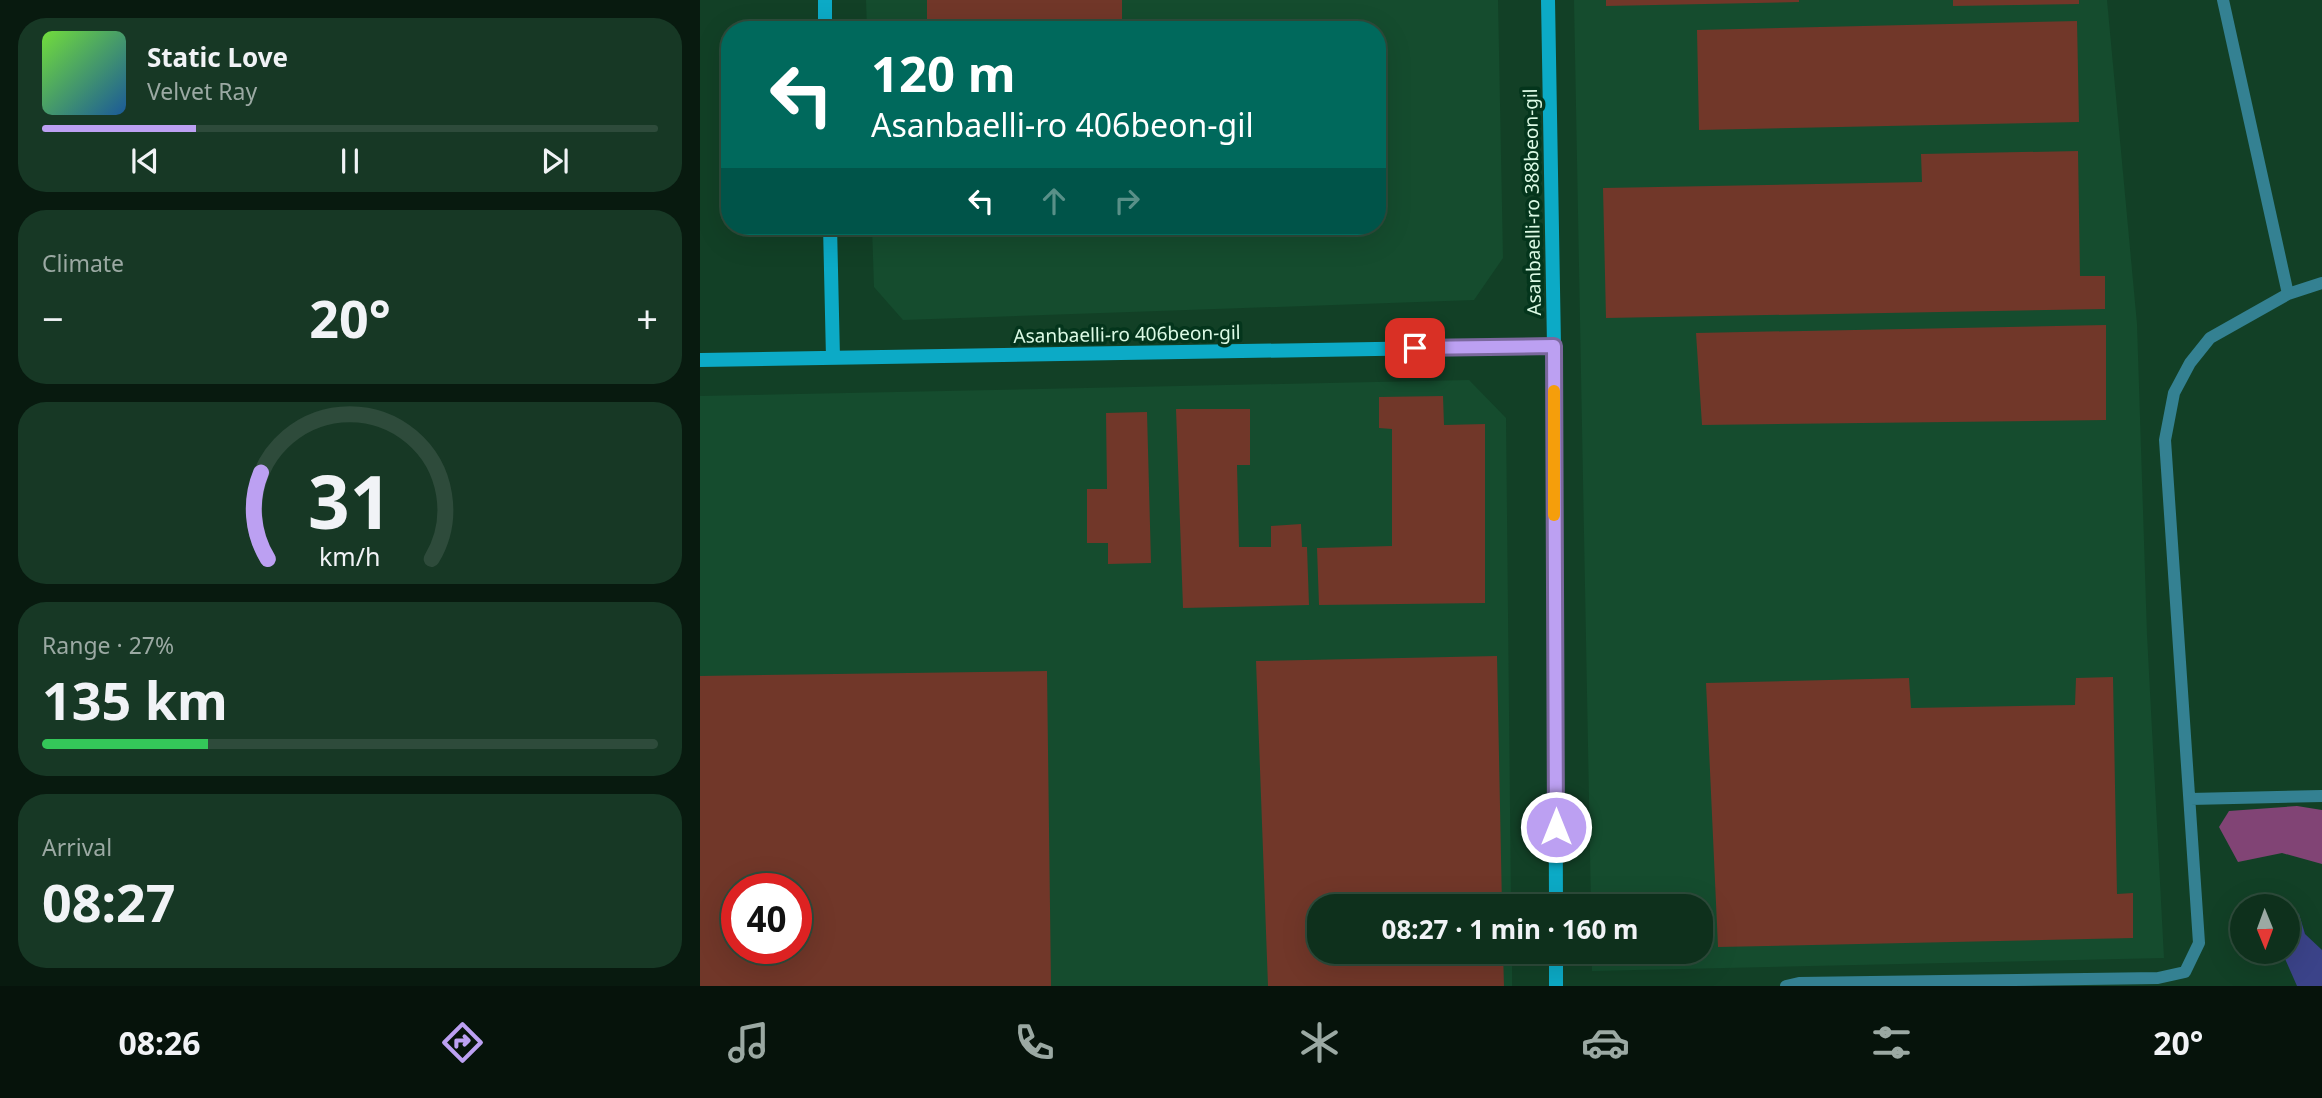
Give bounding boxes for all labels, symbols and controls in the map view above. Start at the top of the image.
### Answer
text: Static Love [147,39,288,75]
text: 120 m [871,40,1016,106]
icon: left [756,49,847,140]
text: Velvet Ray [147,75,257,107]
street label: Asanbaelli-ro 388beon-gil [1517,88,1547,316]
text: Asanbaelli-ro 406beon-gil [871,103,1254,146]
icon: previous [126,142,164,180]
icon: pause [331,142,369,180]
icon: next [536,142,574,180]
icon: left [962,182,1000,220]
icon: ahead [1035,182,1073,220]
icon: right [1108,182,1146,220]
text: Climate [42,247,124,279]
text: 20° [309,282,391,353]
text: − [42,292,64,344]
text: + [636,292,658,344]
pin [1385,318,1445,378]
street label: Asanbaelli-ro 406beon-gil [1013,319,1241,349]
icon: arrive [1396,329,1434,367]
text: 31 [308,451,392,550]
text: km/h [319,539,381,573]
text: Range · 27% [42,629,174,661]
text: 135 km [42,664,228,735]
position arrow [1519,790,1593,864]
text: Arrival [42,831,112,863]
text: 08:27 [42,866,176,937]
speed limit sign: 40 [721,873,812,964]
north arrow [2230,894,2300,964]
map controls [2230,894,2300,964]
text: 08:27 · 1 min · 160 m [1382,911,1638,947]
icon: directions [438,1018,487,1067]
icon: music [724,1018,773,1067]
icon: phone [1010,1018,1059,1067]
icon: climate [1295,1018,1344,1067]
icon: car [1581,1018,1630,1067]
icon: filters [1867,1018,1916,1067]
text: 08:26 [118,1021,201,1064]
text: 20° [2153,1021,2203,1064]

